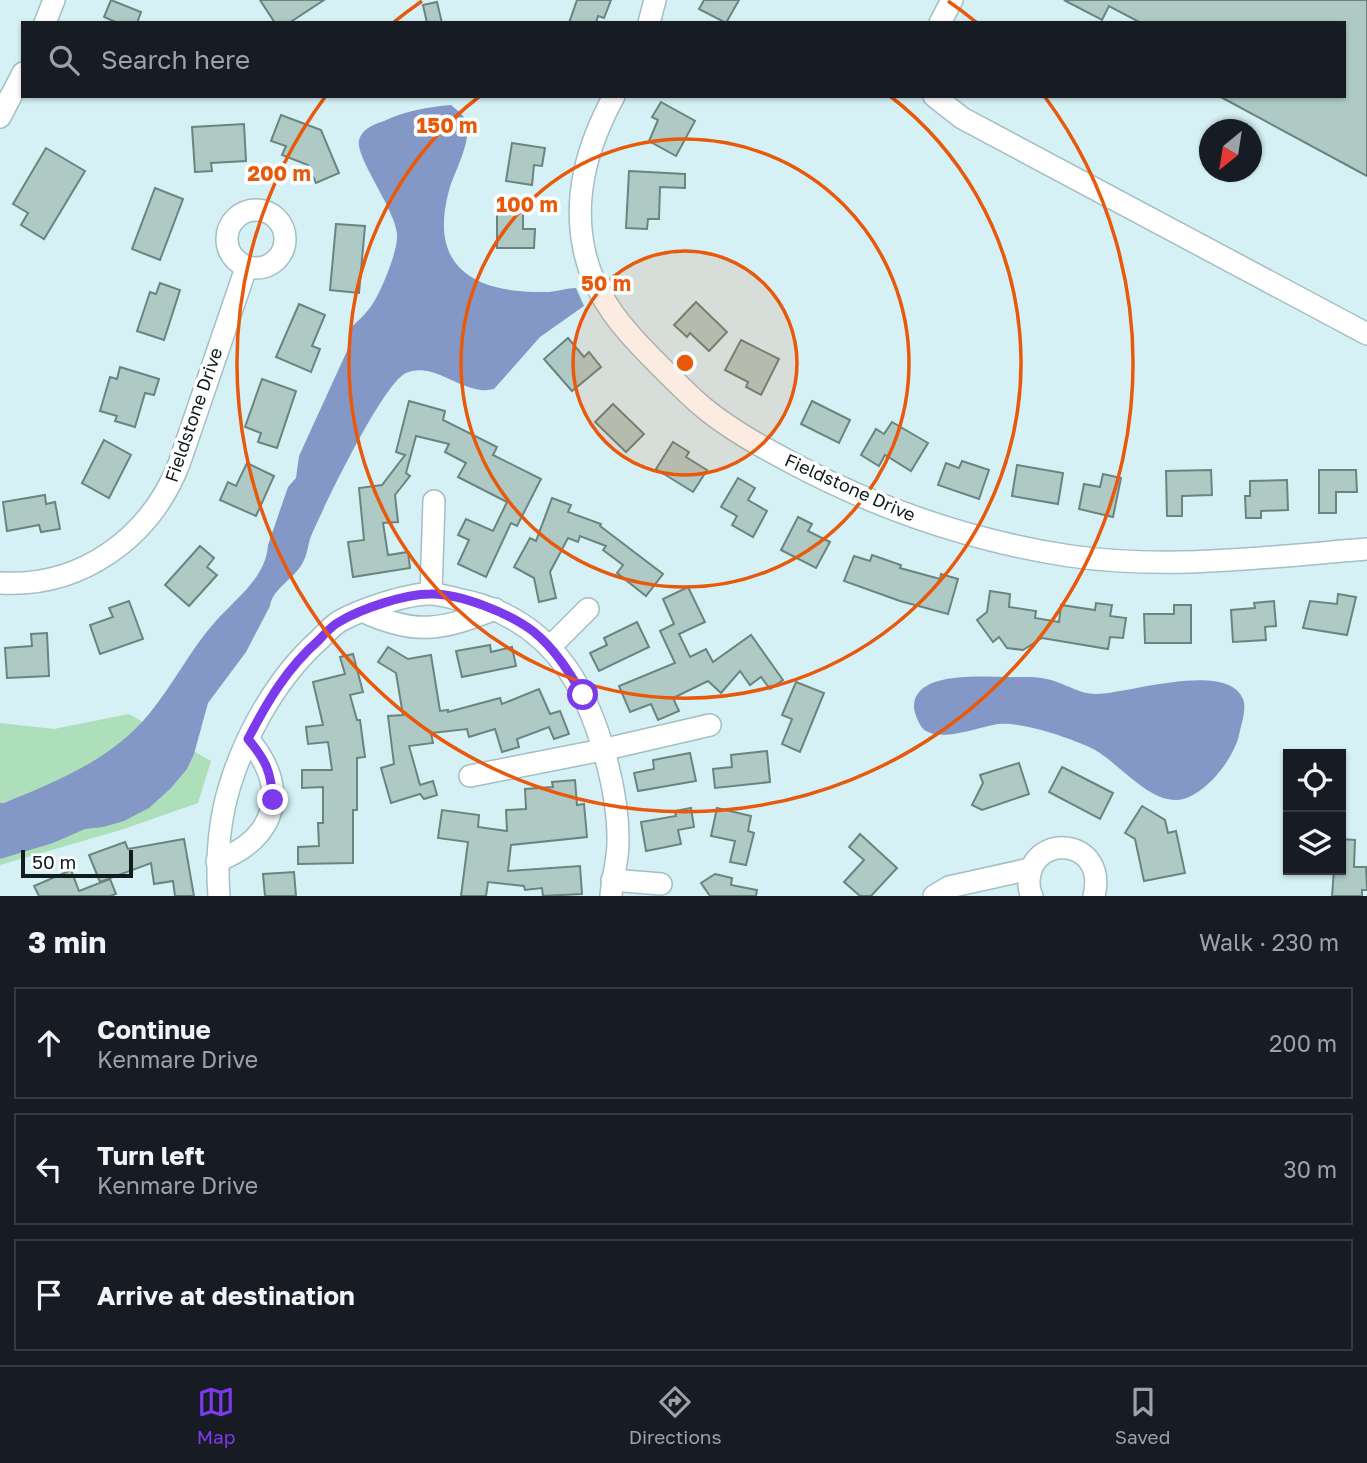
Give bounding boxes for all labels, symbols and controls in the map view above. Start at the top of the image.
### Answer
search box [21,21,1346,98]
icon: search [45,41,83,79]
text: Search here [101,44,250,75]
text: 150 m [417,112,477,138]
north arrow [1199,119,1262,182]
text: 200 m [247,160,311,186]
text: 100 m [496,191,558,217]
text: 50 m [581,270,631,296]
street label: Fieldstone Drive [160,345,226,485]
centre of rings [673,351,697,375]
street label: Fieldstone Drive [782,448,919,526]
route start [567,679,598,710]
map controls [1283,749,1346,875]
button: locate [1283,749,1346,812]
route end [257,784,288,815]
button: layers [1283,812,1346,875]
scale bar [21,847,133,879]
text: 50 m [32,850,76,873]
text: 3 min [28,924,106,960]
text: Walk · 230 m [1199,928,1339,956]
text: Continue [97,1014,211,1045]
icon: ahead [30,1024,68,1062]
text: 200 m [1269,1029,1337,1057]
text: Kenmare Drive [97,1045,258,1073]
text: Turn left [97,1140,205,1171]
icon: left [30,1150,68,1188]
text: 30 m [1283,1155,1337,1183]
text: Kenmare Drive [97,1171,258,1199]
icon: arrive [30,1276,68,1314]
text: Arrive at destination [97,1280,355,1311]
tab: Map [197,1383,235,1448]
tab: Directions [629,1383,722,1448]
tab: Saved [1115,1383,1170,1448]

